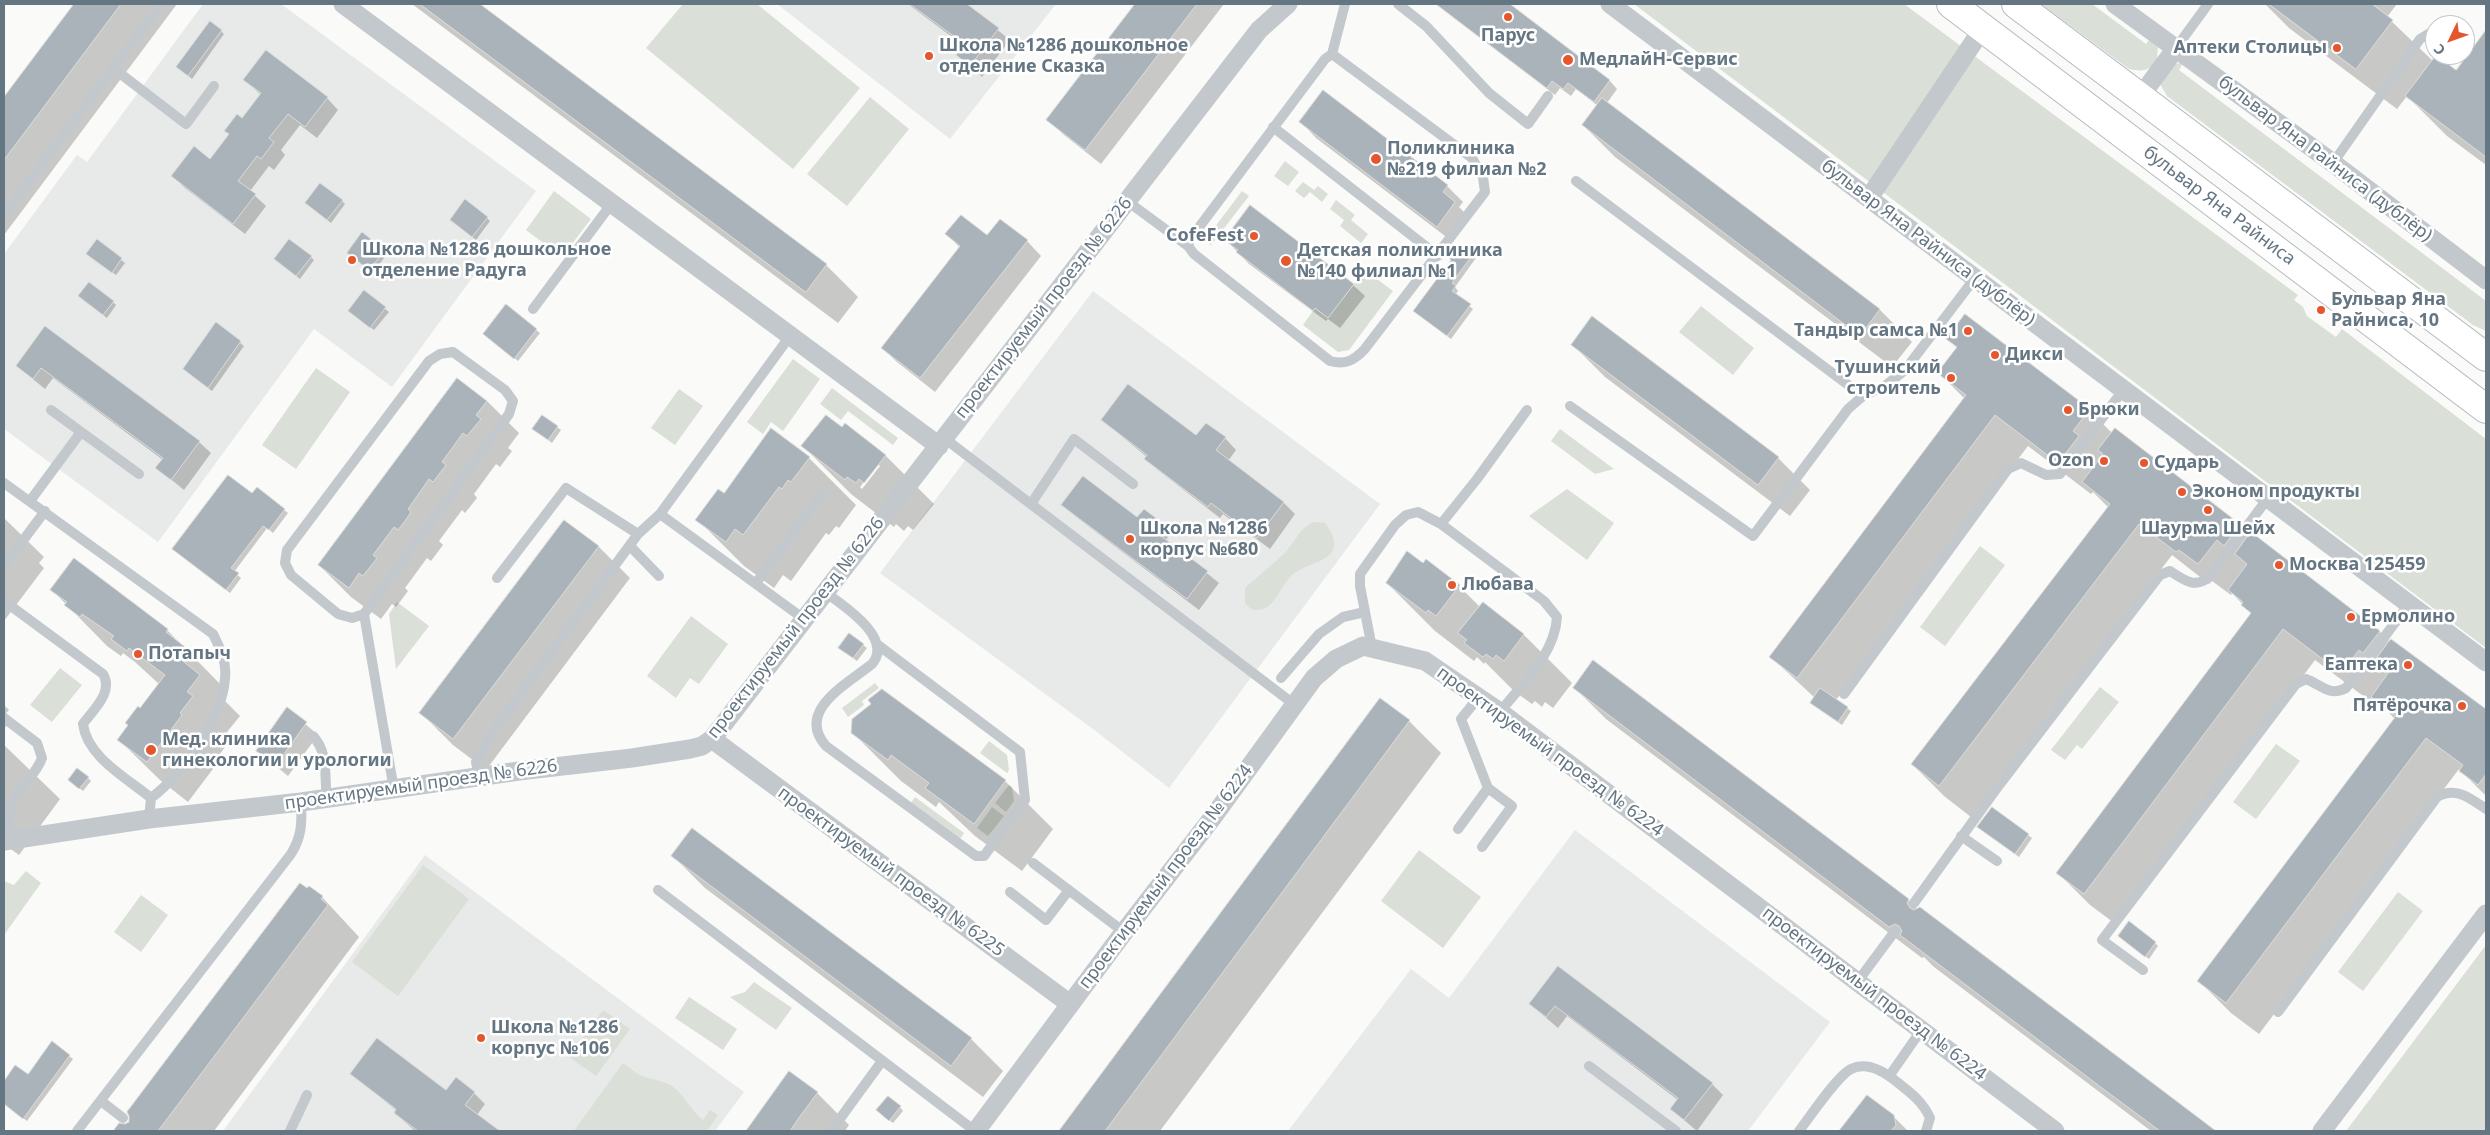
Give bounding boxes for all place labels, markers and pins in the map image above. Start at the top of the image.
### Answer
marker: Парус [1502,11,1514,23]
place label: Парус [1481,25,1535,47]
place label: Школа №1286 дошкольное отделение Сказка [939,35,1188,78]
place label: Аптеки Столицы [2173,37,2327,59]
marker: Аптеки Столицы [2331,42,2343,54]
place label: МедлайН-Сервис [1579,49,1738,71]
marker: Школа №1286 дошкольное отделение Сказка [923,50,935,62]
marker: МедлайН-Сервис [1561,53,1575,67]
place label: Поликлиника №219 филиал №2 [1387,138,1547,180]
marker: Поликлиника №219 филиал №2 [1369,152,1383,166]
place label: CofeFest [1166,225,1244,247]
marker: CofeFest [1248,230,1260,242]
place label: Школа №1286 дошкольное отделение Радуга [362,239,611,282]
place label: Детская поликлиника №140 филиал №1 [1297,240,1503,282]
marker: Школа №1286 дошкольное отделение Радуга [346,254,358,266]
marker: Детская поликлиника №140 филиал №1 [1279,254,1293,268]
place label: Бульвар Яна Райниса, 10 [2331,289,2446,332]
marker: Бульвар Яна Райниса, 10 [2315,304,2327,316]
place label: Тандыр самса №1 [1794,320,1958,342]
marker: Тандыр самса №1 [1962,325,1974,337]
place label: Дикси [2005,344,2063,366]
marker: Дикси [1989,349,2001,361]
place label: Тушинский строитель [1835,357,1941,399]
marker: Тушинский строитель [1945,372,1957,384]
place label: Брюки [2078,399,2140,421]
marker: Брюки [2062,404,2074,416]
place label: Ozon [2048,450,2094,472]
place label: Сударь [2154,452,2219,474]
marker: Ozon [2098,455,2110,467]
marker: Сударь [2138,457,2150,469]
place label: Эконом продукты [2192,481,2360,503]
marker: Эконом продукты [2176,486,2188,498]
marker: Шаурма Шейх [2202,504,2214,516]
place label: Школа №1286 корпус №680 [1140,518,1267,560]
place label: Шаурма Шейх [2141,518,2275,540]
marker: Школа №1286 корпус №680 [1124,533,1136,545]
place label: Москва 125459 [2289,554,2426,576]
marker: Москва 125459 [2273,559,2285,571]
place label: Любава [1462,574,1534,596]
marker: Любава [1446,579,1458,591]
place label: Ермолино [2361,606,2455,628]
marker: Ермолино [2345,611,2357,623]
place label: Потапыч [148,643,231,665]
marker: Потапыч [132,648,144,660]
place label: Еаптека [2325,654,2398,676]
marker: Еаптека [2402,659,2414,671]
place label: Пятёрочка [2353,695,2452,717]
marker: Пятёрочка [2456,700,2468,712]
place label: Мед. клиника гинекологии и урологии [162,729,392,772]
marker: Мед. клиника гинекологии и урологии [144,743,158,757]
place label: Школа №1286 корпус №106 [491,1017,618,1060]
marker: Школа №1286 корпус №106 [475,1032,487,1044]

